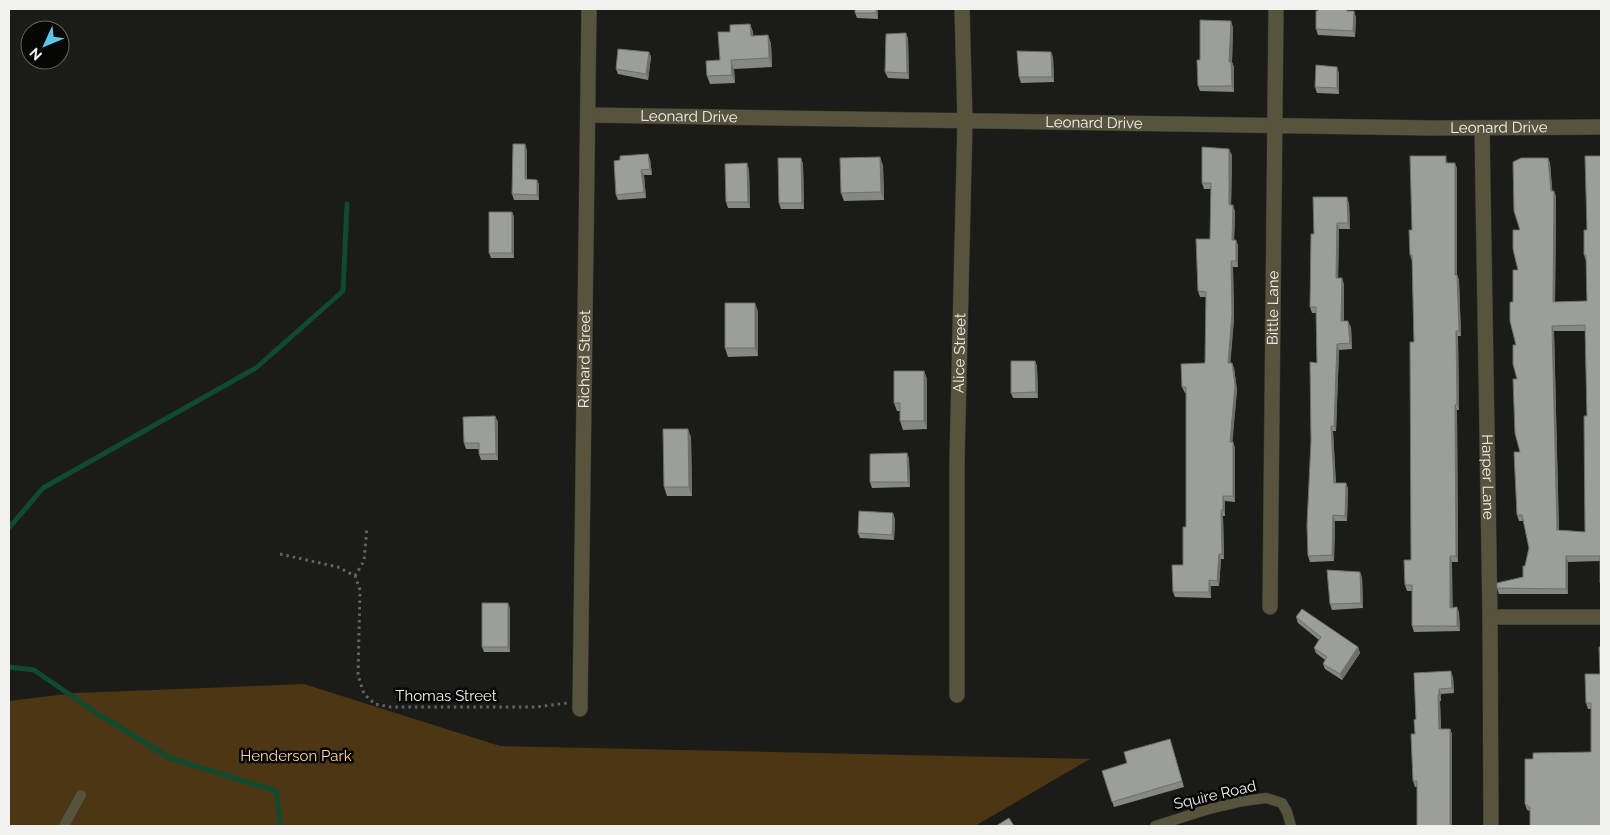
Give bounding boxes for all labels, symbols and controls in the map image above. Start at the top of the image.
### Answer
north arrow [20,20,70,70]
text: N [26,45,45,63]
street label: Leonard Drive [640,107,738,126]
street label: Leonard Drive [1045,113,1143,133]
street label: Leonard Drive [1450,118,1548,137]
street label: Bittle Lane [1264,270,1282,345]
street label: Richard Street [575,310,594,408]
street label: Alice Street [950,313,969,393]
street label: Harper Lane [1478,434,1497,520]
street label: Thomas Street [395,687,497,705]
park label: Henderson Park [240,747,352,765]
street label: Squire Road [1172,777,1258,813]

